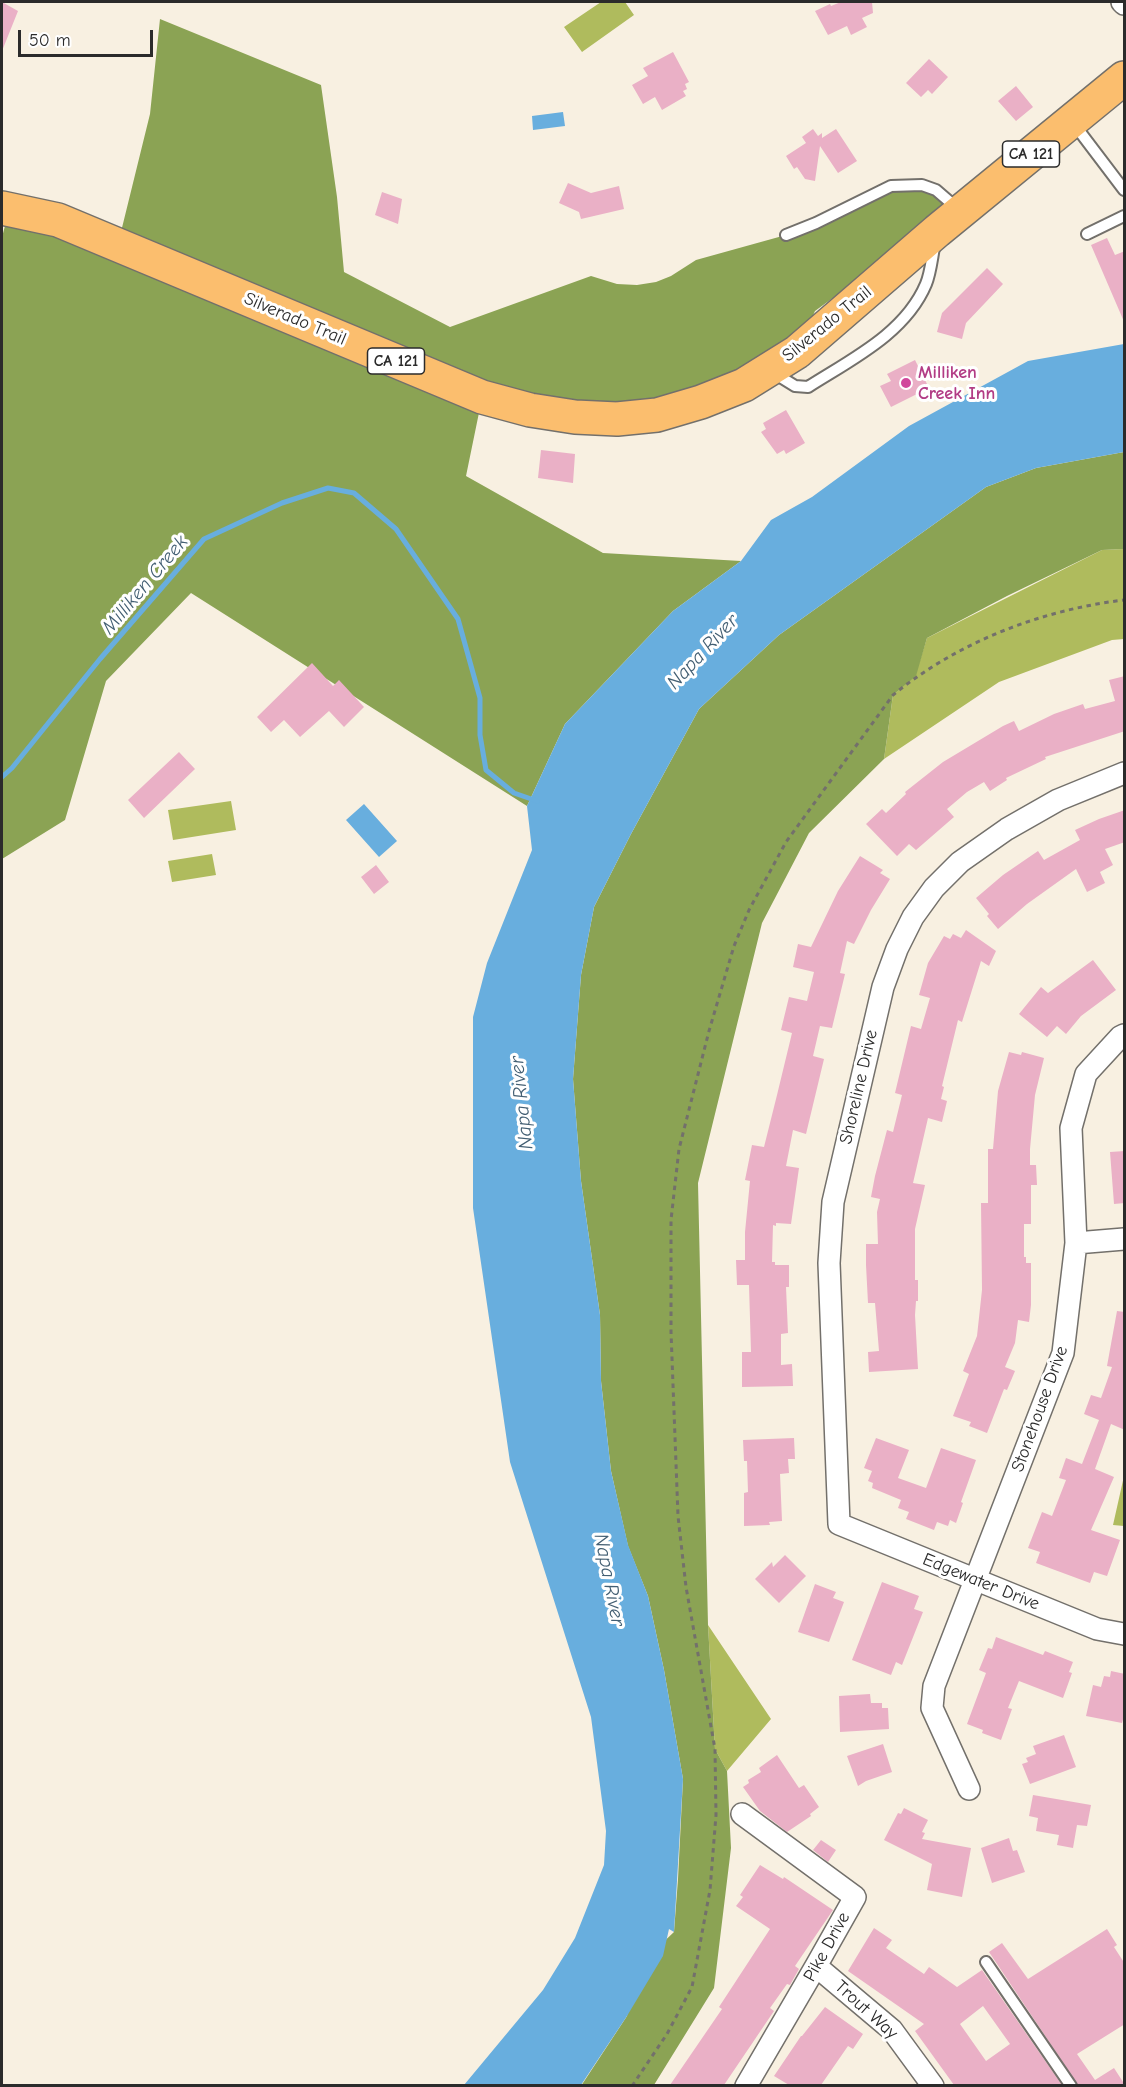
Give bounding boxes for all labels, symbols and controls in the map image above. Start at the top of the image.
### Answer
scale bar [21,18,156,56]
text: 50 m [29,30,71,51]
road number: CA 121 [1002,141,1060,167]
street label: Silverado Trail [778,281,876,367]
street label: Silverado Trail [241,288,349,350]
road number: CA 121 [368,348,424,374]
place label: Milliken Creek Inn [918,362,995,404]
marker: Milliken Creek Inn [899,376,913,390]
water label: Milliken Creek [97,531,193,639]
water label: Napa River [662,609,744,695]
street label: Shoreline Drive [835,1028,883,1146]
water label: Napa River [505,1055,539,1151]
street label: Stonehouse Drive [1007,1343,1073,1475]
water label: Napa River [588,1532,630,1628]
street label: Edgewater Drive [919,1549,1043,1615]
street label: Pike Drive [799,1908,855,1986]
street label: Trout Way [830,1976,902,2044]

